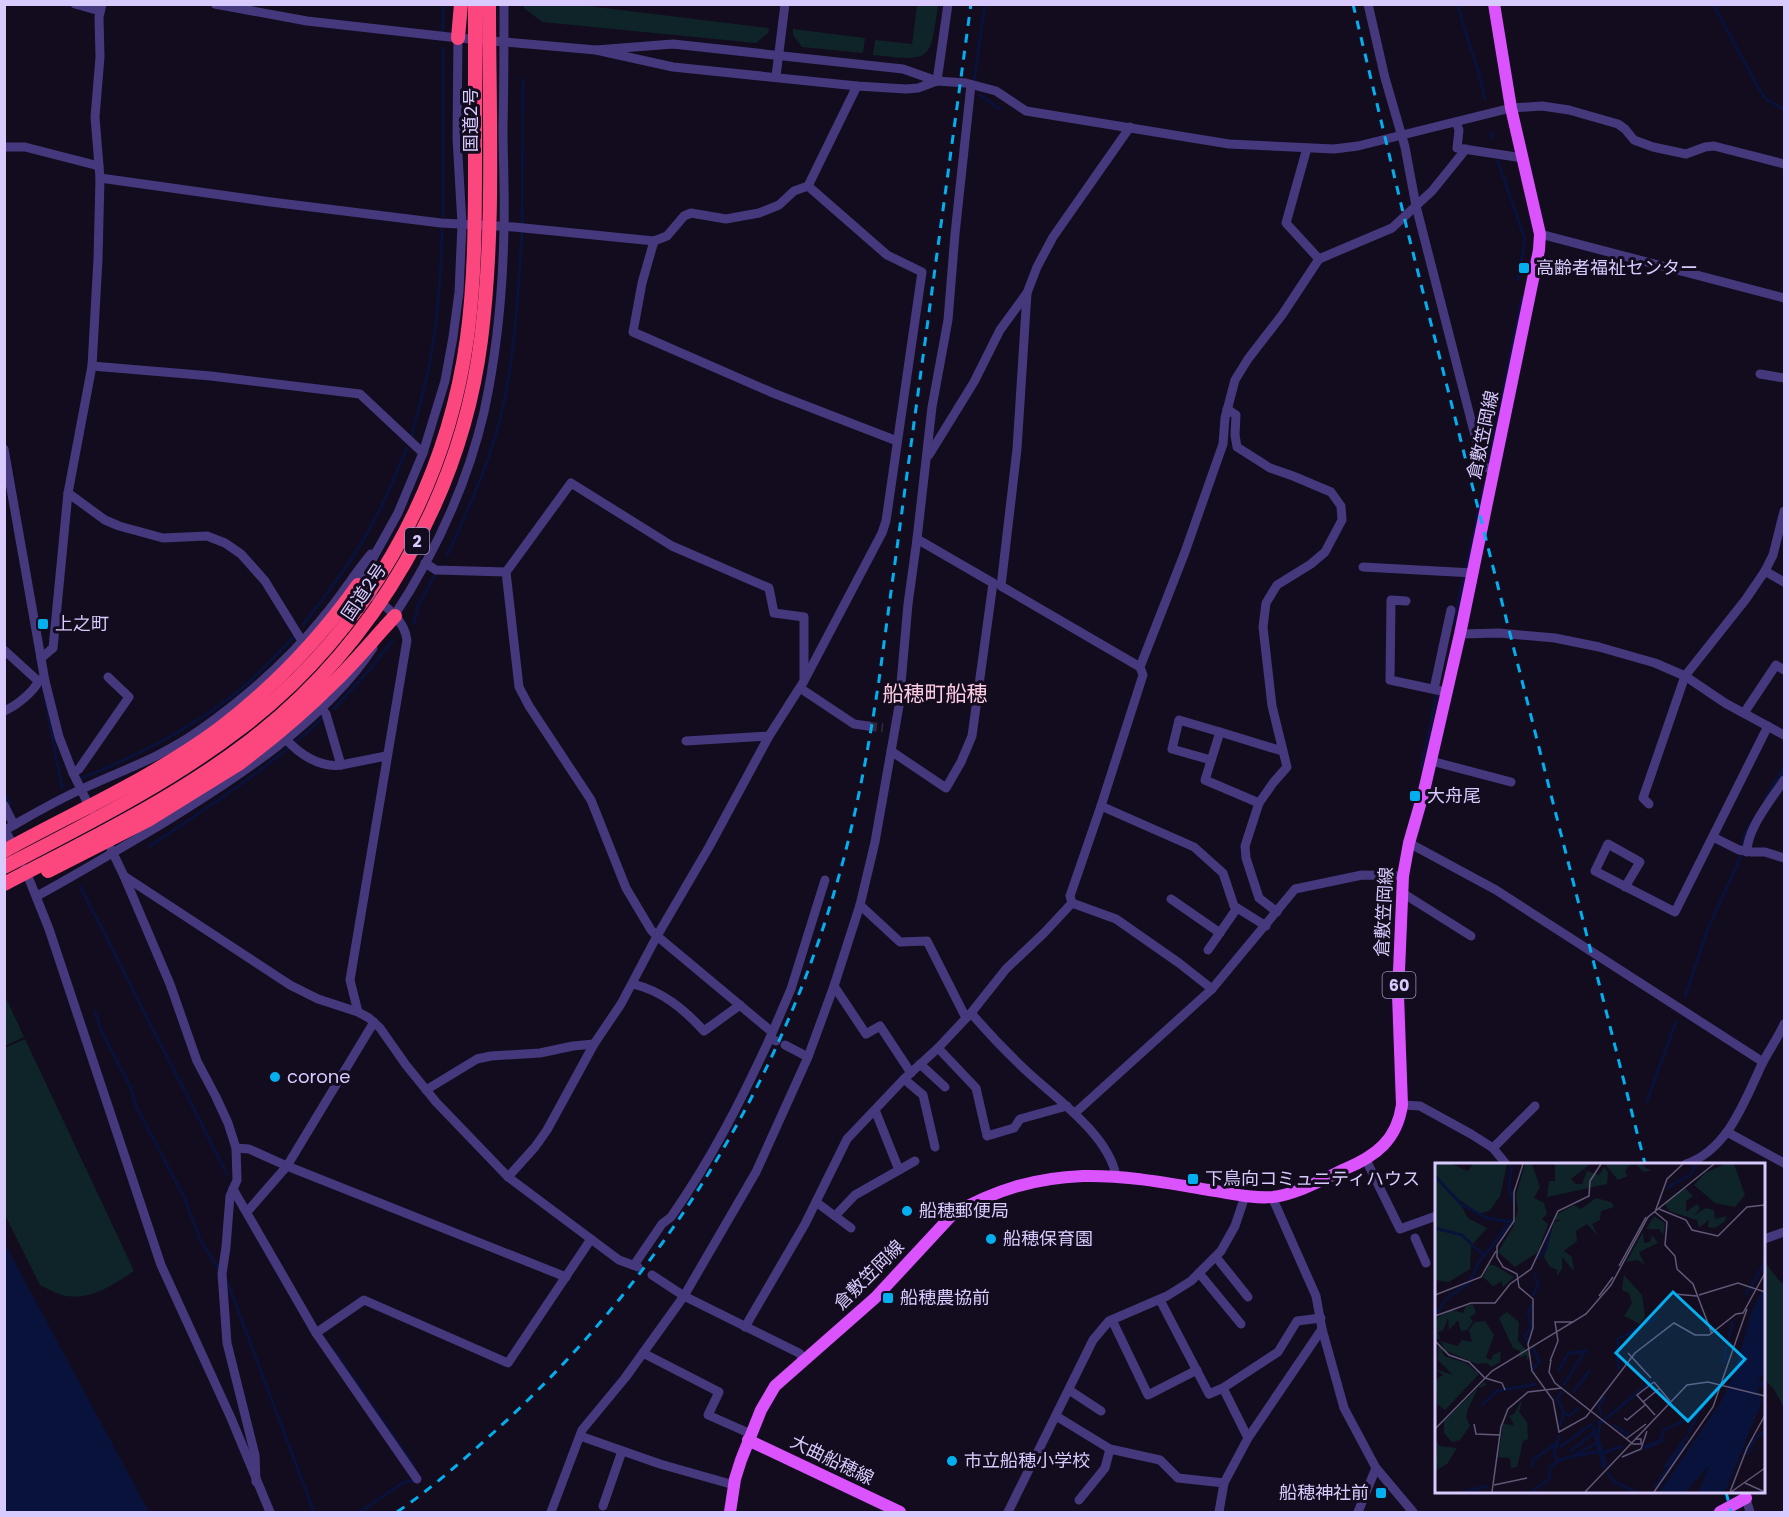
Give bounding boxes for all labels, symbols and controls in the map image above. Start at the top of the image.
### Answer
street label: 国道2号 [458,88,483,152]
place label: 高齢者福祉センター [1536,255,1698,280]
marker: 高齢者福祉センター [1517,261,1531,275]
street label: 倉敷笠岡線 [1461,388,1504,482]
road number: 2 [405,528,429,554]
street label: 国道2号 [335,558,392,625]
place label: 上之町 [55,611,109,636]
marker: 上之町 [36,617,50,631]
district label: 船穂町船穂 [883,679,988,708]
place label: 大舟尾 [1427,783,1481,808]
marker: 大舟尾 [1408,789,1422,803]
street label: 倉敷笠岡線 [1369,866,1398,958]
road number: 60 [1382,972,1416,998]
place label: corone [287,1064,350,1089]
marker: corone [268,1070,282,1084]
inset map [1435,1163,1765,1493]
place label: 下鳥向コミュニティハウス [1205,1166,1420,1191]
marker: 下鳥向コミュニティハウス [1186,1172,1200,1186]
place label: 船穂郵便局 [919,1198,1009,1223]
marker: 船穂郵便局 [900,1204,914,1218]
place label: 船穂保育園 [1003,1226,1093,1251]
marker: 船穂保育園 [984,1232,998,1246]
street label: 倉敷笠岡線 [828,1234,909,1315]
place label: 船穂農協前 [900,1285,990,1310]
marker: 船穂農協前 [881,1291,895,1305]
street label: 大曲船穂線 [786,1429,878,1491]
place label: 市立船穂小学校 [964,1448,1090,1473]
marker: 市立船穂小学校 [945,1454,959,1468]
place label: 船穂神社前 [1279,1480,1369,1505]
marker: 船穂神社前 [1374,1486,1388,1500]

